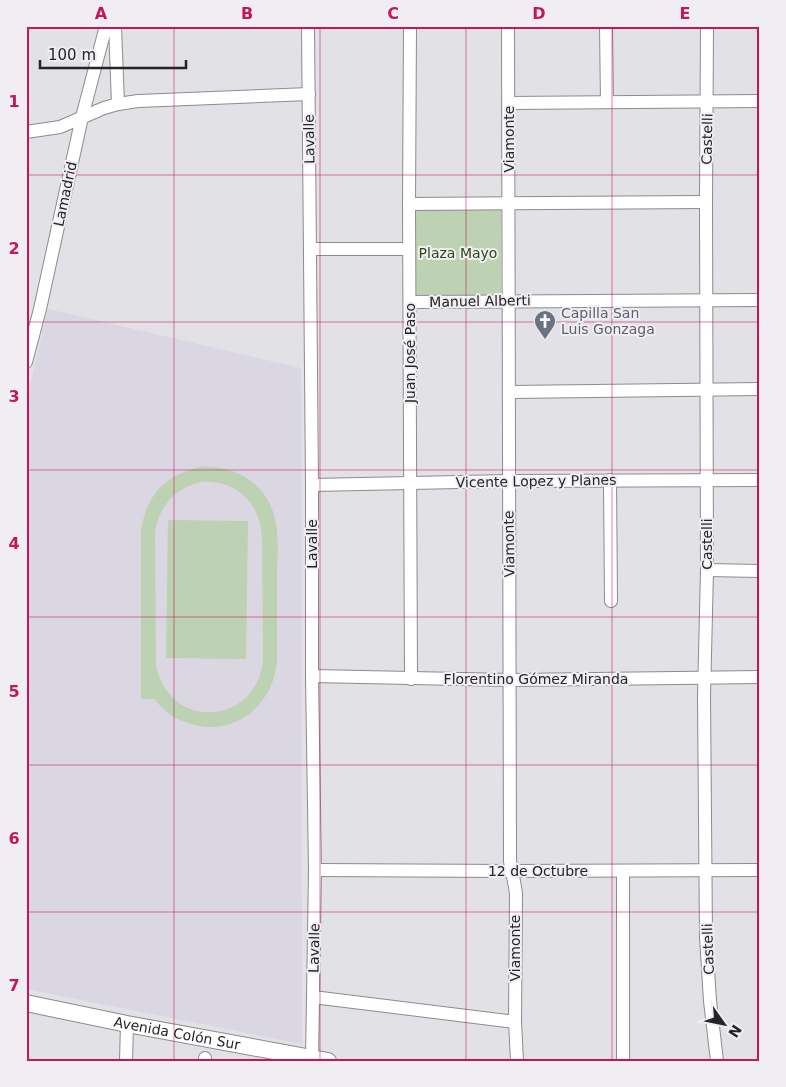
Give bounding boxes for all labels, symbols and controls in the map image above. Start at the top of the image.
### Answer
text: A [95,4,108,23]
text: B [241,4,253,23]
text: C [387,4,399,23]
text: D [532,4,546,23]
text: E [680,4,690,23]
scale bar [40,38,186,70]
text: 100 m [48,46,96,64]
text: 1 [8,92,20,111]
street label: Viamonte [501,106,517,172]
street label: Castelli [699,113,715,165]
street label: Lavalle [301,114,317,164]
street label: Lamadrid [50,160,80,228]
text: 2 [8,239,20,258]
park label: Plaza Mayo [419,245,497,261]
street label: Manuel Alberti [429,292,531,310]
street label: Juan José Paso [402,303,418,404]
place label: Capilla San Luis Gonzaga [561,305,655,337]
church icon: Capilla San Luis Gonzaga [533,309,557,340]
text: 3 [8,387,20,406]
street label: Vicente Lopez y Planes [455,472,617,490]
street label: Viamonte [500,510,518,578]
street label: Castelli [699,518,715,570]
street label: Lavalle [304,519,320,569]
text: 4 [8,534,20,553]
street label: Florentino Gómez Miranda [444,671,628,687]
text: 5 [8,682,20,701]
text: 6 [8,829,20,848]
street label: 12 de Octubre [488,863,588,879]
street label: Viamonte [507,915,523,981]
street label: Lavalle [306,923,322,973]
street label: Castelli [699,923,717,975]
text: 7 [8,976,20,995]
north arrow [698,1000,748,1050]
street label: Avenida Colón Sur [112,1013,242,1053]
text: N [725,1022,745,1040]

